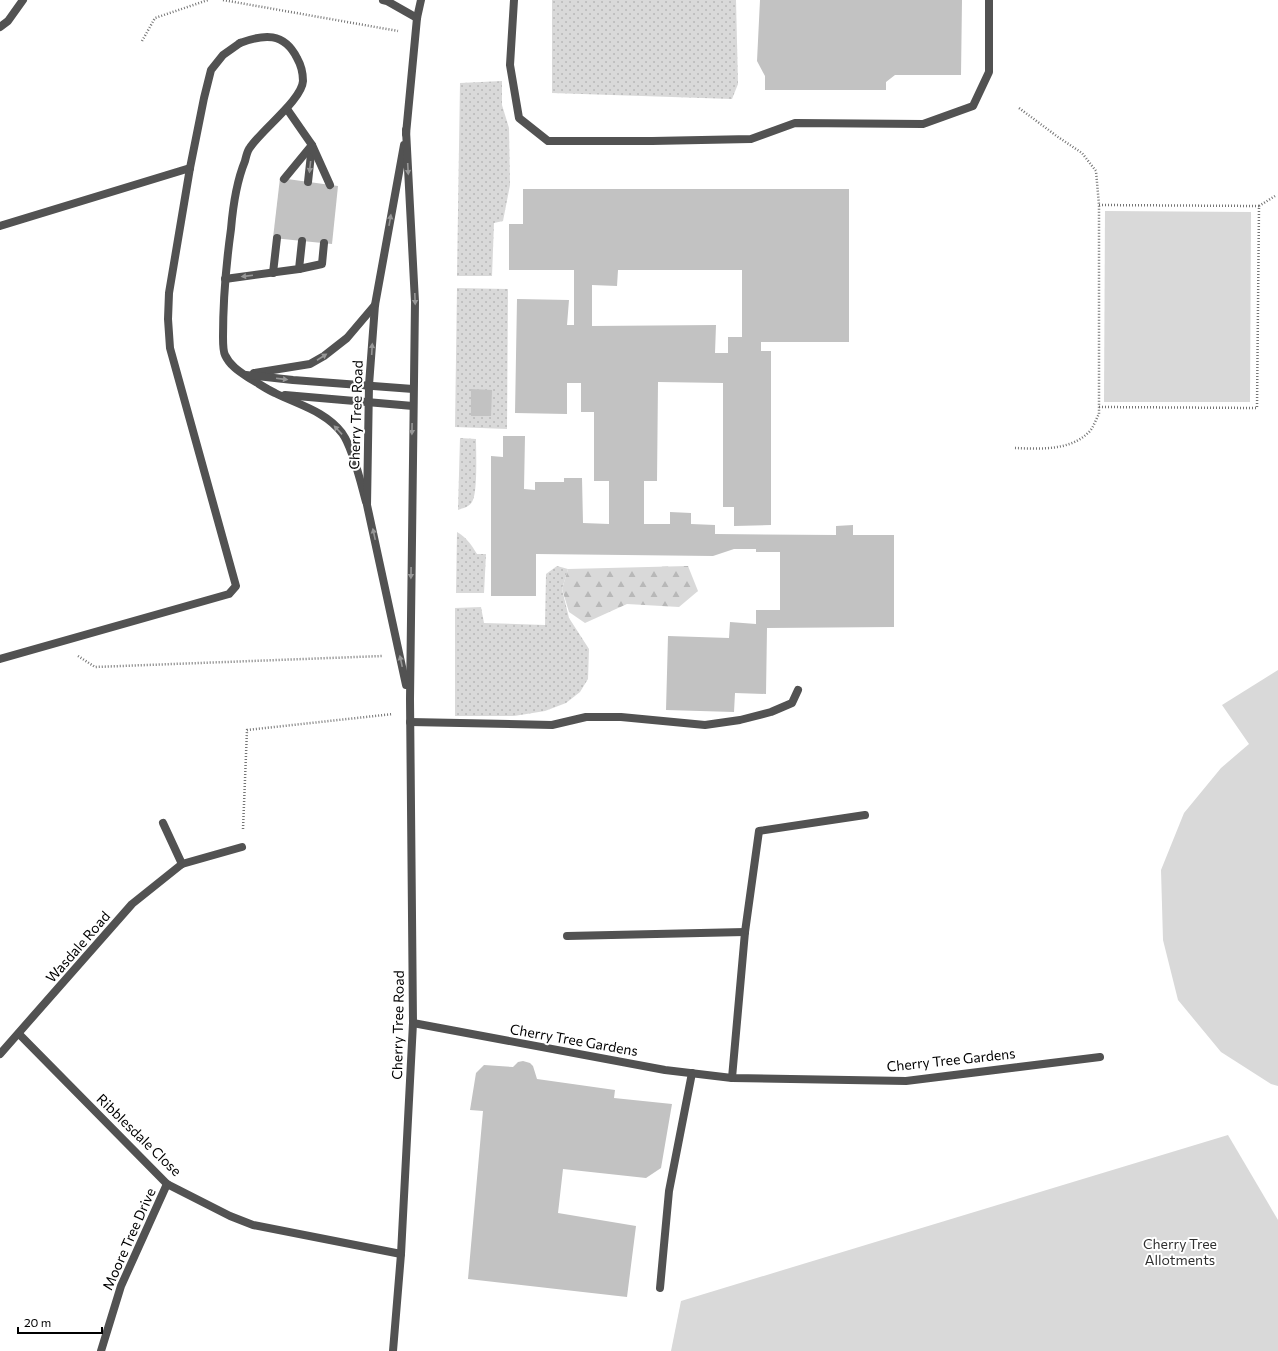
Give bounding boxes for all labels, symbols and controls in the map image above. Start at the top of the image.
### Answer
one-way arrow [307,161,313,173]
one-way arrow [405,163,412,175]
one-way arrow [387,214,393,226]
one-way arrow [241,273,253,279]
one-way arrow [412,293,418,306]
one-way arrow [368,343,375,355]
one-way arrow [316,353,327,360]
street label: Cherry Tree Road [345,360,366,470]
one-way arrow [276,376,288,382]
one-way arrow [409,423,416,435]
one-way arrow [333,425,343,435]
one-way arrow [370,528,376,540]
one-way arrow [408,567,414,580]
one-way arrow [398,655,404,667]
street label: Wasdale Road [42,908,113,986]
street label: Cherry Tree Road [388,970,407,1080]
street label: Cherry Tree Gardens [509,1020,639,1059]
street label: Cherry Tree Gardens [886,1044,1016,1075]
street label: Ribblesdale Close [94,1090,185,1179]
street label: Moore Tree Drive [98,1185,159,1292]
park label: Cherry Tree Allotments [1143,1235,1217,1268]
scale bar [18,1309,102,1335]
text: 20 m [24,1315,51,1329]

